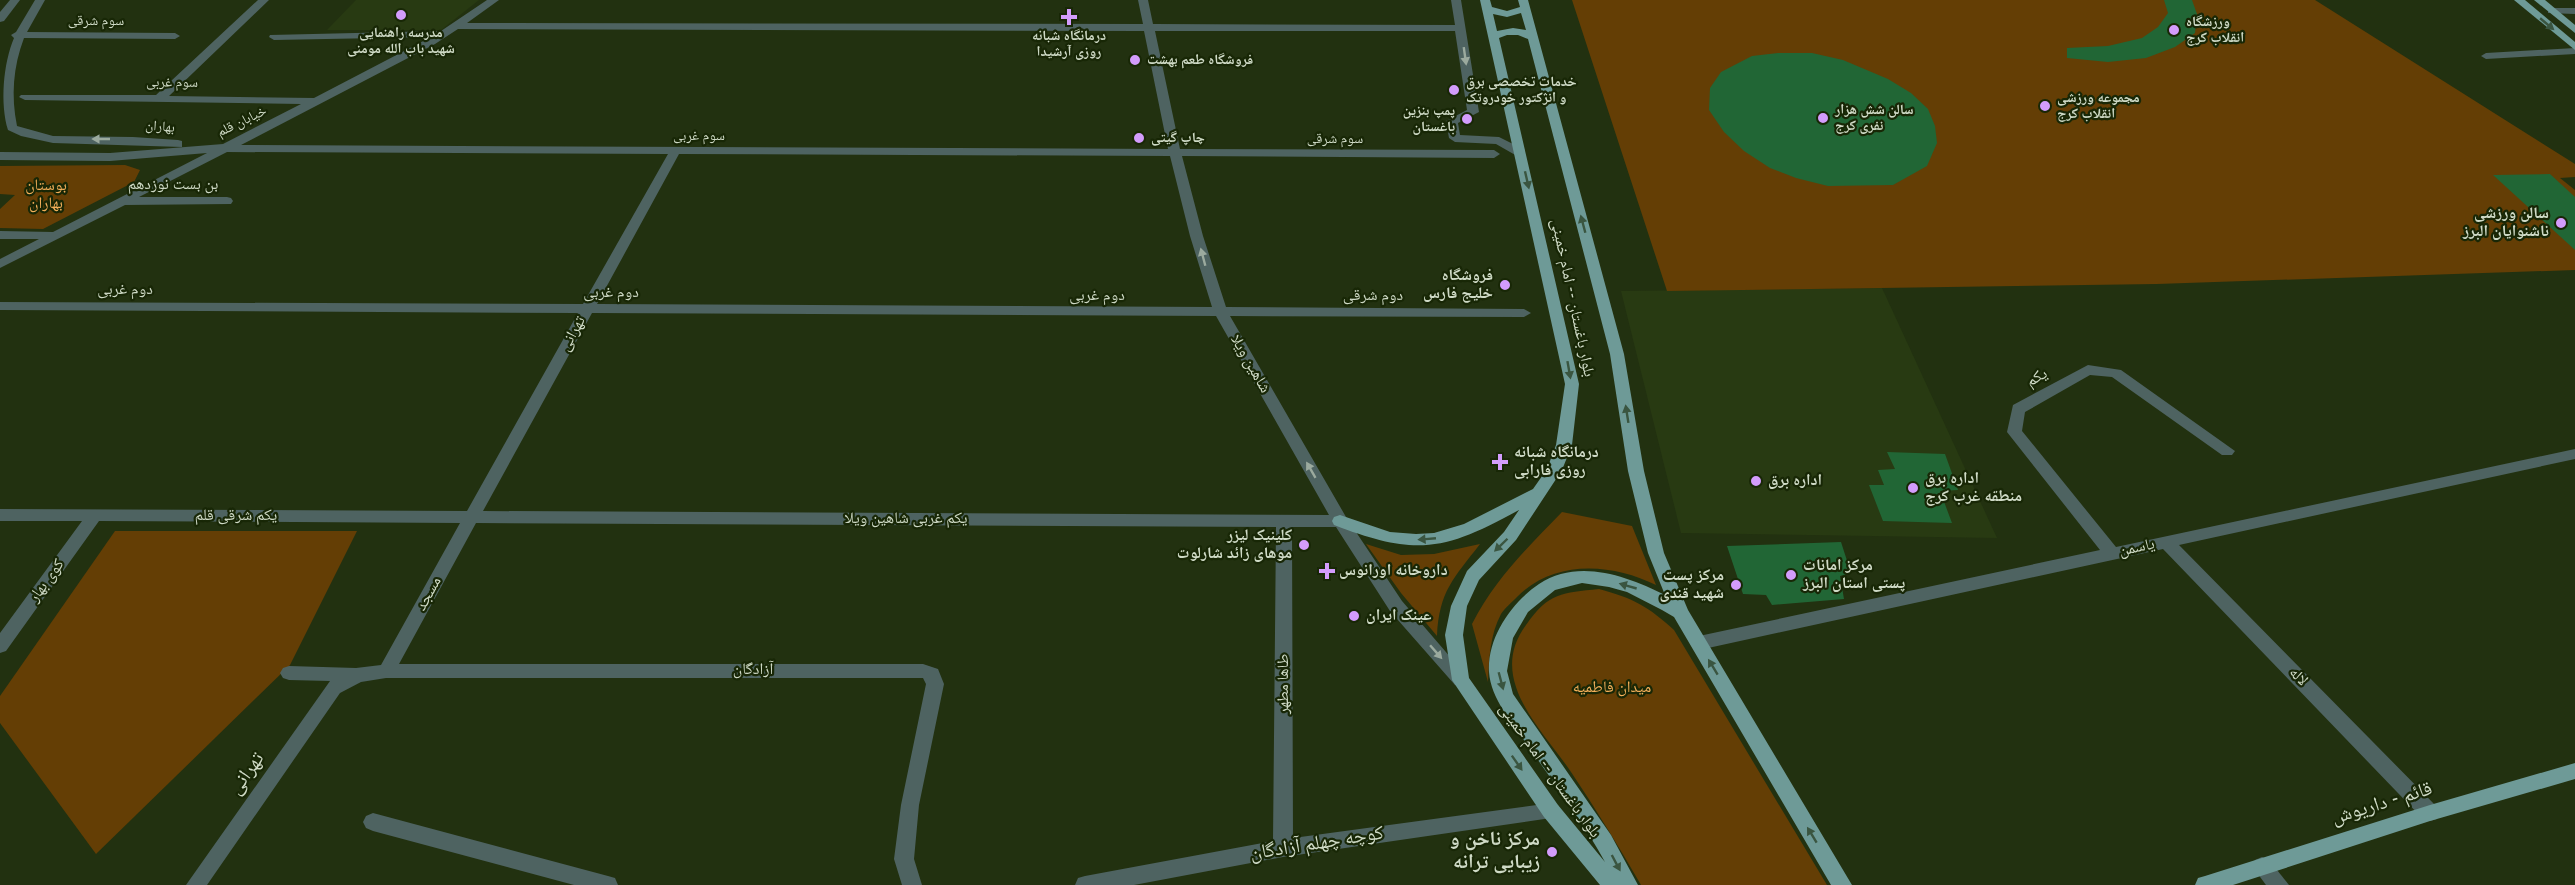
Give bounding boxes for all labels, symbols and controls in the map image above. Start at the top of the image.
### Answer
marker: مدرسه راهنمایی شهید باب الله مومنی [394,8,408,22]
marker: درمانگاه شبانه روزی آرشیدا [1060,8,1078,26]
street label: سوم شرقی [68,13,124,30]
place label: ورزشگاه انقلاب کرج [2186,14,2244,47]
one-way arrow [2539,17,2555,30]
marker: ورزشگاه انقلاب کرج [2167,23,2181,37]
place label: مدرسه راهنمایی شهید باب الله مومنی [347,25,455,58]
place label: درمانگاه شبانه روزی آرشیدا [1032,28,1106,61]
one-way arrow [1460,47,1469,66]
place label: فروشگاه طعم بهشت [1147,52,1253,69]
marker: فروشگاه طعم بهشت [1128,53,1142,67]
street label: سوم غربی [146,74,198,92]
place label: خدمات تخصصی برق و انژکتور خودروتک [1466,74,1577,107]
marker: خدمات تخصصی برق و انژکتور خودروتک [1447,83,1461,97]
place label: مجموعه ورزشی انقلاب کرج [2057,90,2140,123]
marker: مجموعه ورزشی انقلاب کرج [2038,99,2052,113]
place label: سالن شش هزار نفری کرج [1834,102,1914,135]
street label: خیابان قلم [214,103,270,141]
place label: پمپ بنزین باغستان [1403,103,1455,136]
marker: سالن شش هزار نفری کرج [1816,111,1830,125]
marker: پمپ بنزین باغستان [1460,112,1474,126]
street label: بهاران [144,117,176,137]
street label: سوم غربی [673,128,725,145]
place label: چاپ گیتی [1151,130,1205,147]
marker: چاپ گیتی [1132,131,1146,145]
street label: سوم شرقی [1307,131,1363,148]
one-way arrow [92,134,111,144]
one-way arrow [1523,170,1532,189]
street label: بن بست نوزدهم [128,175,218,195]
park label: بوستان بهاران [25,176,67,214]
place label: سالن ورزشی ناشنوایان البرز [2462,204,2549,242]
one-way arrow [1578,215,1587,233]
marker: سالن ورزشی ناشنوایان البرز [2554,216,2568,230]
street label: بلوار باغستان -- امام خمینی [1545,217,1599,379]
one-way arrow [1198,248,1207,266]
place label: فروشگاه خلیج فارس [1423,266,1493,304]
marker: فروشگاه خلیج فارس [1498,278,1512,292]
street label: دوم غربی [97,280,153,300]
street label: دوم غربی [583,283,639,303]
street label: دوم غربی [1069,286,1125,306]
street label: دوم شرقی [1343,286,1403,306]
street label: تهرانی [555,313,591,355]
street label: شاهین ویلا [1225,331,1275,397]
one-way arrow [1565,361,1574,380]
street label: یکم [2023,364,2051,392]
one-way arrow [1622,404,1631,423]
place label: درمانگاه شبانه روزی فارابی [1514,443,1599,481]
marker: درمانگاه شبانه روزی فارابی [1491,453,1509,471]
one-way arrow [1306,461,1316,478]
place label: اداره برق منطقه غرب کرج [1925,469,2022,507]
place label: اداره برق [1768,471,1822,491]
marker: اداره برق [1749,474,1763,488]
marker: اداره برق منطقه غرب کرج [1906,481,1920,495]
street label: یکم شرقی قلم [195,506,277,526]
street label: یکم غربی شاهین ویلا [844,509,968,529]
place label: کلینیک لیزر موهای زائد شارلوت [1177,526,1292,564]
one-way arrow [1418,534,1437,544]
street label: یاسمن [2117,534,2157,562]
marker: کلینیک لیزر موهای زائد شارلوت [1297,538,1311,552]
one-way arrow [1493,538,1508,552]
street label: کوی بهار [24,555,70,607]
place label: مرکز امانات پستی استان البرز [1802,556,1905,594]
place label: داروخانه اورانوس [1339,561,1448,581]
marker: داروخانه اورانوس [1320,564,1334,578]
place label: مرکز پست شهید قندی [1659,566,1724,604]
marker: مرکز امانات پستی استان البرز [1784,568,1798,582]
street label: مسجد [411,573,447,615]
marker: مرکز پست شهید قندی [1729,578,1743,592]
one-way arrow [1619,581,1637,590]
place label: عینک ایران [1366,606,1432,626]
marker: عینک ایران [1347,609,1361,623]
one-way arrow [1430,644,1443,660]
street label: طاها مطهر [1274,654,1294,715]
one-way arrow [1708,658,1718,675]
street label: آزادگان [733,660,774,680]
street label: لاله [2284,663,2312,691]
one-way arrow [1497,672,1506,690]
park label: میدان فاطمیه [1573,678,1651,698]
street label: بلوار باغستان -- امام خمینی [1494,700,1604,842]
street label: تهرانی [223,747,271,801]
one-way arrow [1511,755,1523,771]
street label: قائم - داریوش [2328,776,2436,832]
street label: کوچه چهلم آزادگان [1248,821,1386,867]
one-way arrow [1807,826,1817,843]
place label: مرکز ناخن و زیبایی ترانه [1450,827,1540,876]
marker: مرکز ناخن و زیبایی ترانه [1545,845,1559,859]
one-way arrow [1611,854,1621,871]

